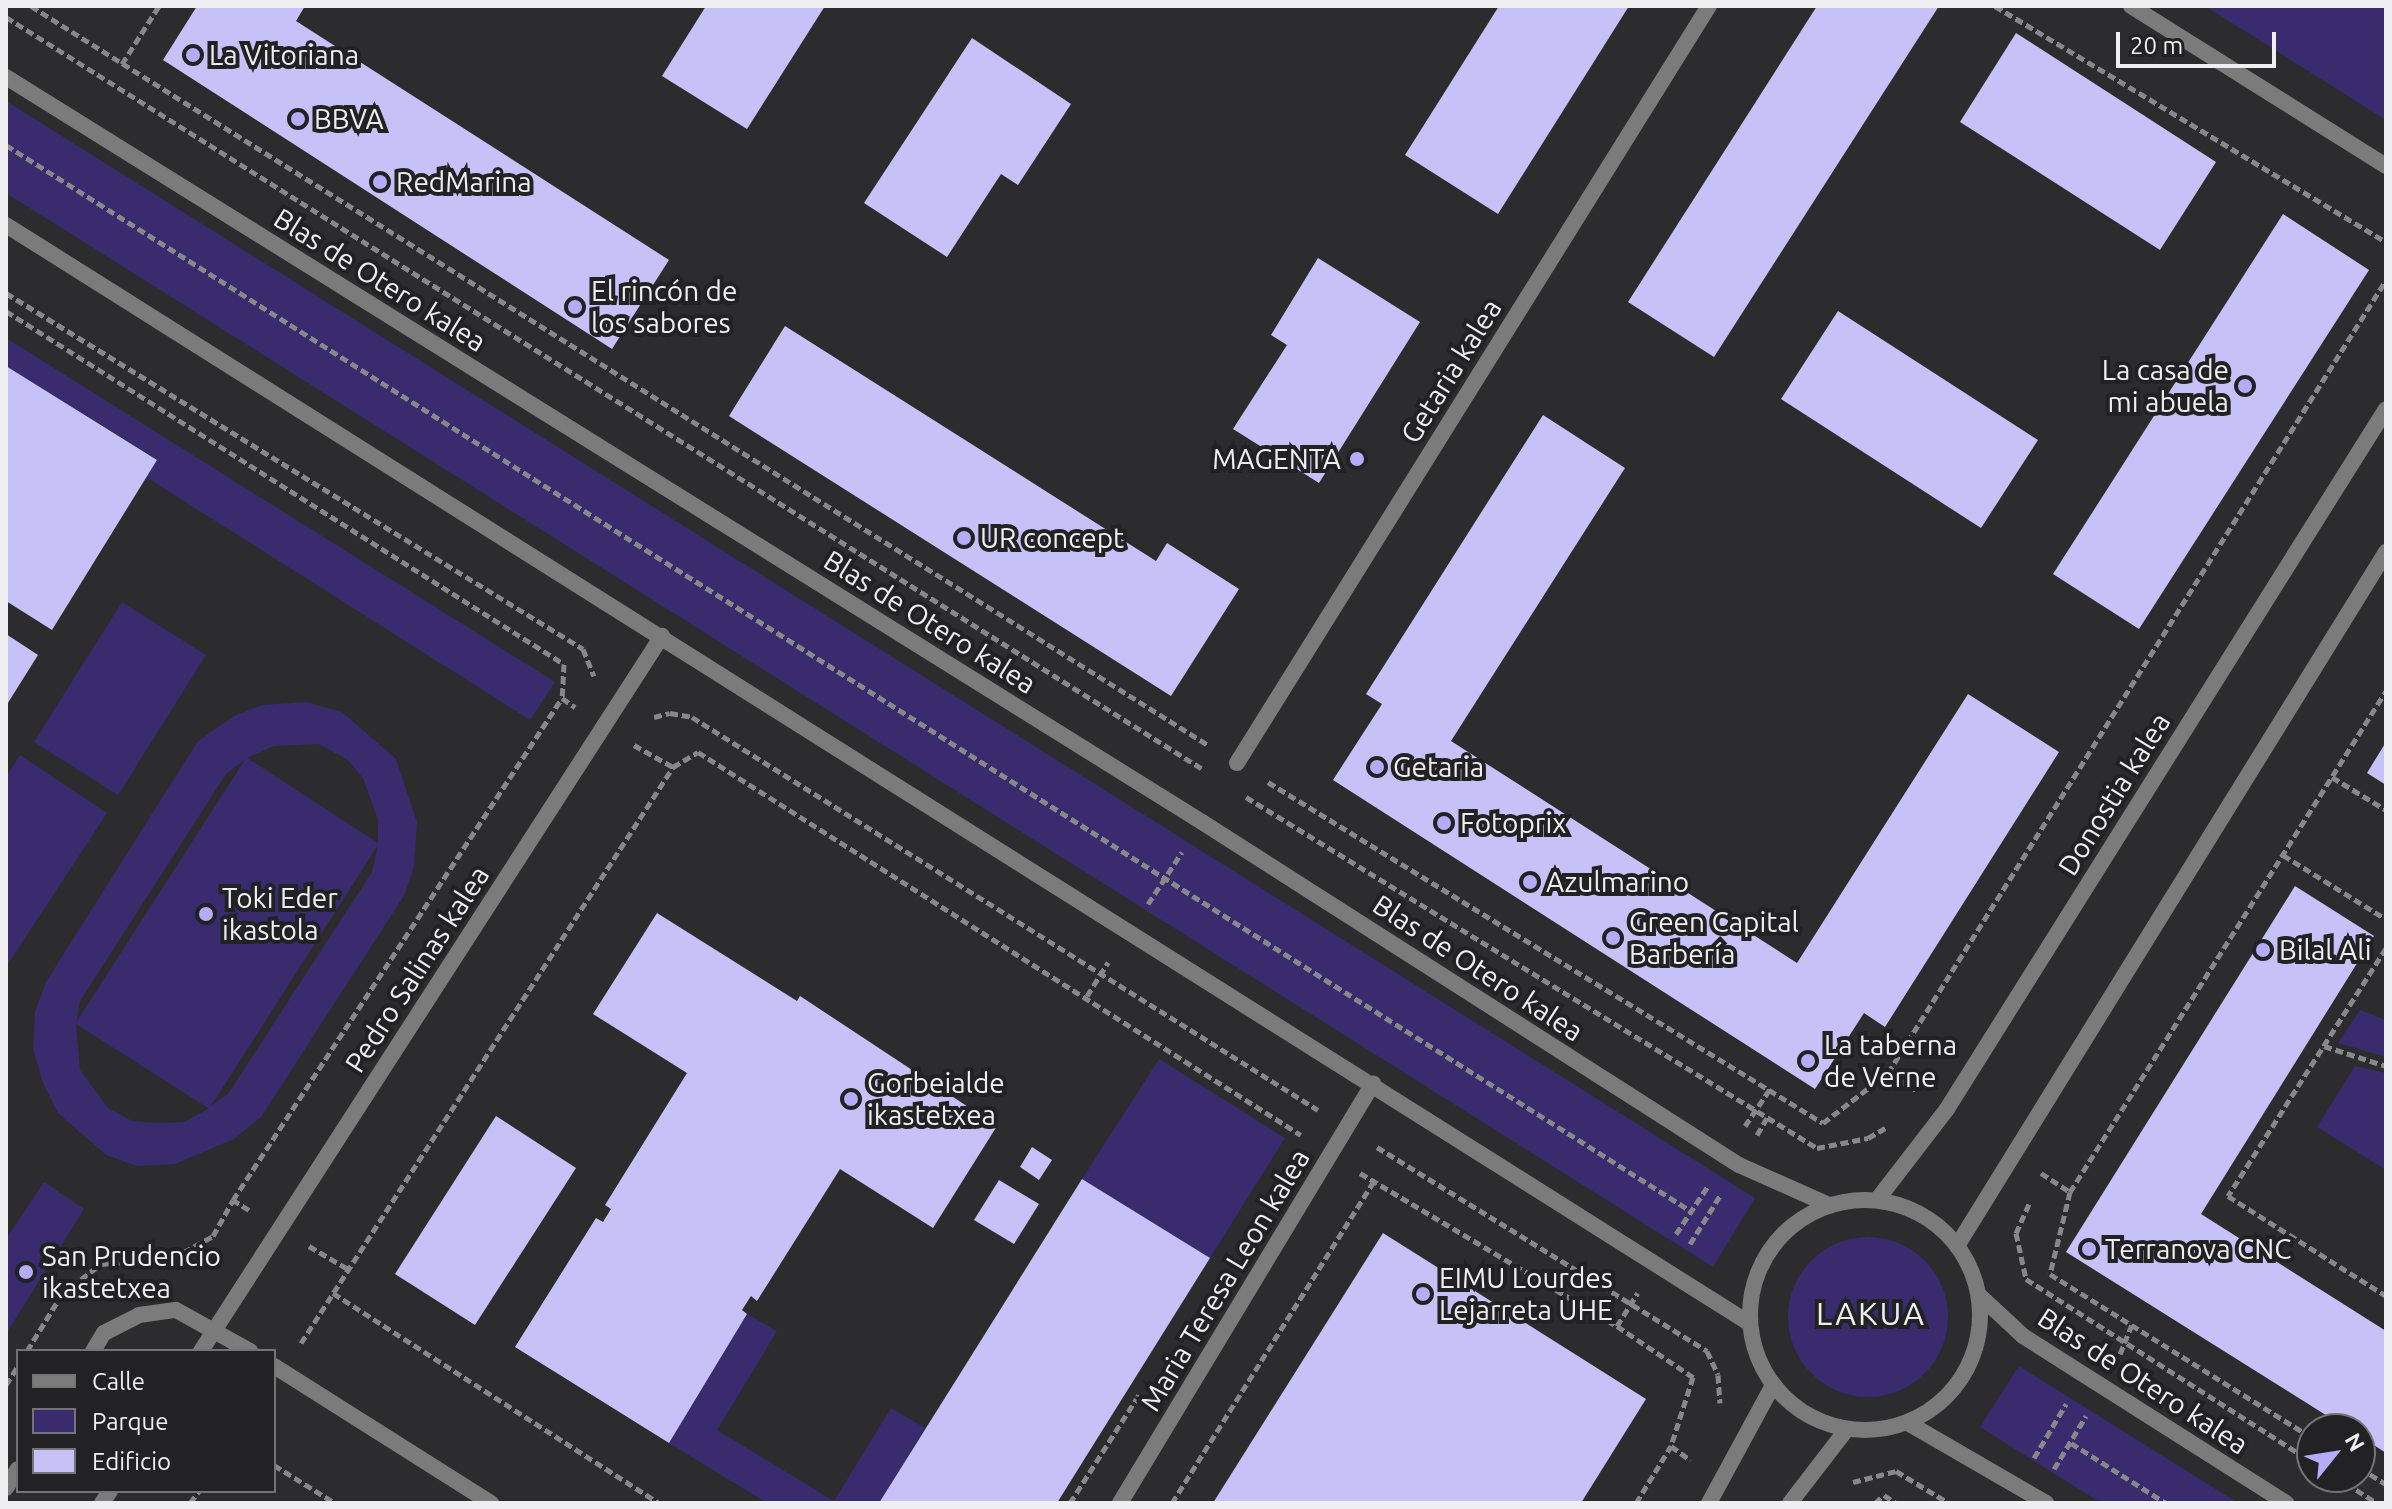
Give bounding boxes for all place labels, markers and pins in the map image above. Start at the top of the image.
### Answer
place label: La Vitoriana [209,38,359,72]
marker: La Vitoriana [184,46,202,64]
place label: BBVA [314,102,384,136]
marker: BBVA [289,110,307,128]
place label: RedMarina [396,165,532,199]
marker: RedMarina [371,173,389,191]
place label: El rincón de los sabores [591,274,737,340]
marker: El rincón de los sabores [566,298,584,316]
place label: La casa de mi abuela [2102,353,2229,419]
marker: La casa de mi abuela [2236,377,2254,395]
place label: MAGENTA [1212,442,1341,476]
marker: MAGENTA [1348,450,1366,468]
place label: UR concept [980,521,1124,555]
marker: UR concept [955,529,973,547]
place label: Getaria [1393,750,1484,784]
marker: Getaria [1368,758,1386,776]
place label: Fotoprix [1460,806,1566,840]
marker: Fotoprix [1435,814,1453,832]
place label: Azulmarino [1546,865,1689,899]
marker: Azulmarino [1521,873,1539,891]
place label: Toki Eder ikastola [222,881,338,947]
marker: Toki Eder ikastola [197,905,215,923]
place label: Green Capital Barbería [1629,905,1799,971]
marker: Green Capital Barbería [1604,929,1622,947]
place label: Bilal Ali [2279,933,2371,967]
marker: Bilal Ali [2254,941,2272,959]
place label: La taberna de Verne [1824,1028,1957,1094]
marker: La taberna de Verne [1799,1052,1817,1070]
place label: Gorbeialde ikastetxea [867,1066,1005,1132]
marker: Gorbeialde ikastetxea [842,1090,860,1108]
place label: Terranova CNC [2105,1232,2291,1266]
place label: San Prudencio ikastetxea [42,1239,221,1305]
marker: Terranova CNC [2080,1240,2098,1258]
place label: EIMU Lourdes Lejarreta UHE [1439,1261,1613,1327]
marker: San Prudencio ikastetxea [17,1263,35,1281]
marker: EIMU Lourdes Lejarreta UHE [1414,1285,1432,1303]

